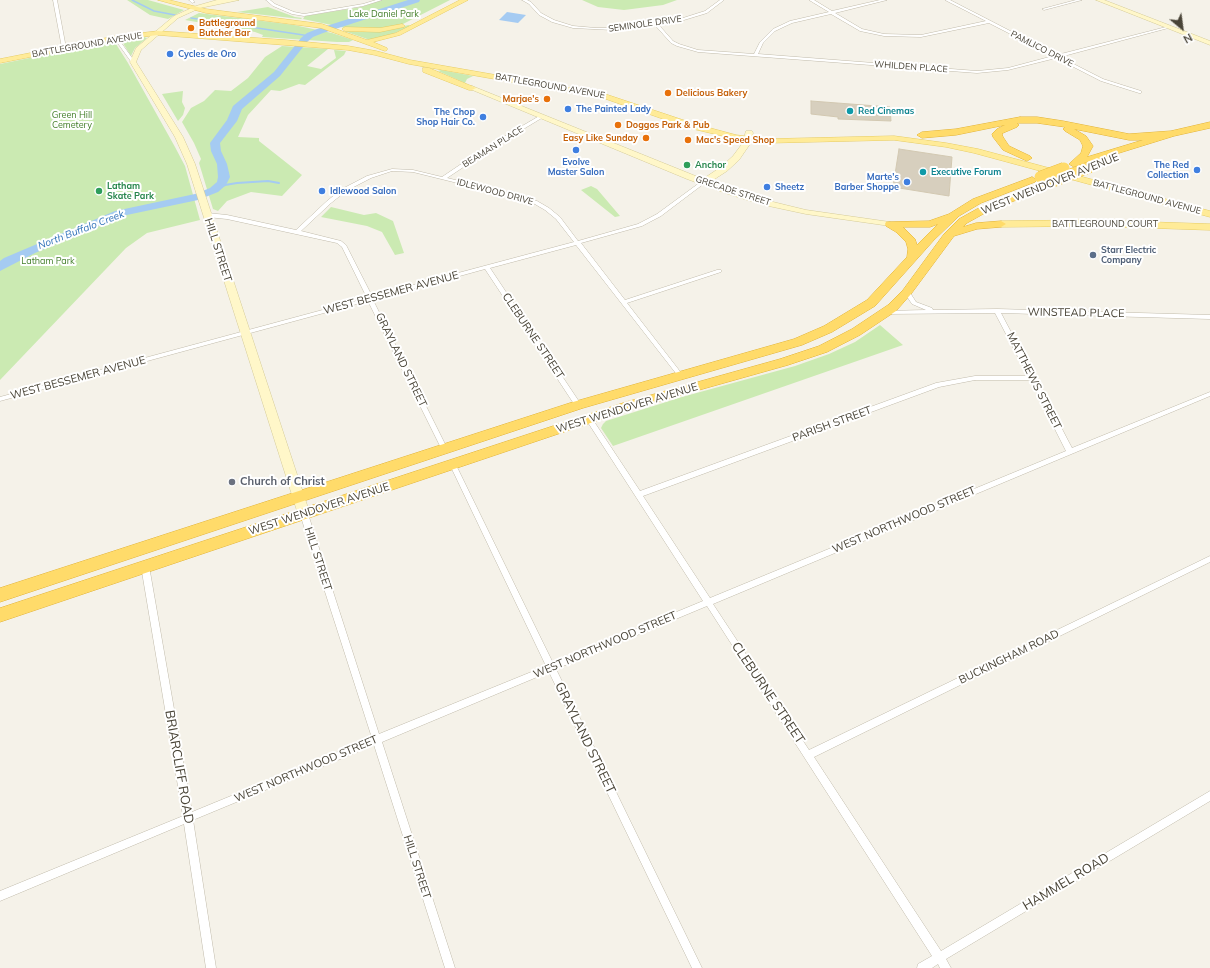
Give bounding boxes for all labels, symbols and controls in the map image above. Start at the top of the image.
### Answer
north arrow [1162,8,1202,48]
park label: Lake Daniel Park [349,9,419,19]
street label: SEMINOLE DRIVE [608,14,682,34]
place label: Battleground Butcher Bar [199,18,255,39]
marker: Battleground Butcher Bar [186,23,196,33]
street label: PAMLICO DRIVE [1009,29,1075,69]
street label: BATTLEGROUND AVENUE [31,30,143,60]
text: N [1181,30,1195,47]
marker: Cycles de Oro [165,49,175,59]
place label: Cycles de Oro [178,49,236,59]
street label: WHILDEN PLACE [874,59,948,75]
street label: BATTLEGROUND AVENUE [494,71,606,101]
marker: Delicious Bakery [663,88,673,98]
place label: Delicious Bakery [676,88,747,98]
place label: Marjae's [502,94,539,104]
marker: Marjae's [542,94,552,104]
marker: The Painted Lady [563,104,573,114]
place label: The Painted Lady [576,104,651,114]
marker: Red Cinemas [845,106,855,116]
place label: Red Cinemas [858,106,914,116]
place label: The Chop Shop Hair Co. [416,107,475,128]
park label: Green Hill Cemetery [52,110,92,131]
marker: The Chop Shop Hair Co. [478,112,488,122]
marker: Doggos Park & Pub [613,120,623,130]
place label: Doggos Park & Pub [626,120,710,130]
street label: BEAMAN PLACE [461,124,525,170]
place label: Easy Like Sunday [563,133,638,143]
marker: Easy Like Sunday [641,133,651,143]
marker: Mac's Speed Shop [683,135,693,145]
place label: Mac's Speed Shop [696,135,775,145]
marker: Evolve Master Salon [571,145,581,155]
street label: WEST WENDOVER AVENUE [979,150,1121,218]
place label: Evolve Master Salon [548,157,604,178]
marker: Anchor [682,160,692,170]
place label: Anchor [695,160,726,170]
place label: The Red Collection [1147,160,1189,181]
marker: The Red Collection [1192,165,1202,175]
marker: Executive Forum [918,167,928,177]
place label: Executive Forum [931,167,1001,177]
place label: Marte's Barber Shoppe [835,172,899,193]
street label: GRECADE STREET [694,174,772,208]
street label: IDLEWOOD DRIVE [456,177,534,207]
marker: Marte's Barber Shoppe [902,177,912,187]
street label: BATTLEGROUND AVENUE [1092,177,1202,217]
place label: Latham Skate Park [107,181,154,202]
marker: Sheetz [762,182,772,192]
place label: Sheetz [775,182,804,192]
marker: Latham Skate Park [94,186,104,196]
marker: Idlewood Salon [317,186,327,196]
place label: Idlewood Salon [330,186,396,196]
water label: North Buffalo Creek [36,208,126,252]
street label: HILL STREET [201,216,235,284]
street label: BATTLEGROUND COURT [1052,219,1158,229]
place label: Starr Electric Company [1101,245,1156,266]
marker: Starr Electric Company [1088,250,1098,260]
park label: Latham Park [21,256,75,266]
street label: WEST BESSEMER AVENUE [322,269,460,317]
street label: CLEBURNE STREET [499,290,567,382]
street label: WINSTEAD PLACE [1027,306,1125,320]
street label: GRAYLAND STREET [372,311,430,409]
street label: MATTHEWS STREET [1004,330,1064,432]
street label: WEST BESSEMER AVENUE [9,354,147,402]
street label: WEST WENDOVER AVENUE [555,380,699,436]
street label: PARISH STREET [791,404,873,444]
place label: Church of Christ [240,475,325,489]
marker: Church of Christ [227,477,237,487]
street label: WEST WENDOVER AVENUE [247,480,391,538]
street label: WEST NORTHWOOD STREET [830,484,978,556]
street label: HILL STREET [301,525,335,593]
street label: WEST NORTHWOOD STREET [531,609,679,681]
street label: BUCKINGHAM ROAD [957,627,1061,687]
street label: CLEBURNE STREET [728,639,808,747]
street label: GRAYLAND STREET [551,680,619,796]
street label: BRIARCLIFF ROAD [161,709,197,825]
street label: WEST NORTHWOOD STREET [232,733,380,805]
street label: HILL STREET [400,833,434,901]
street label: HAMMEL ROAD [1020,850,1112,914]

